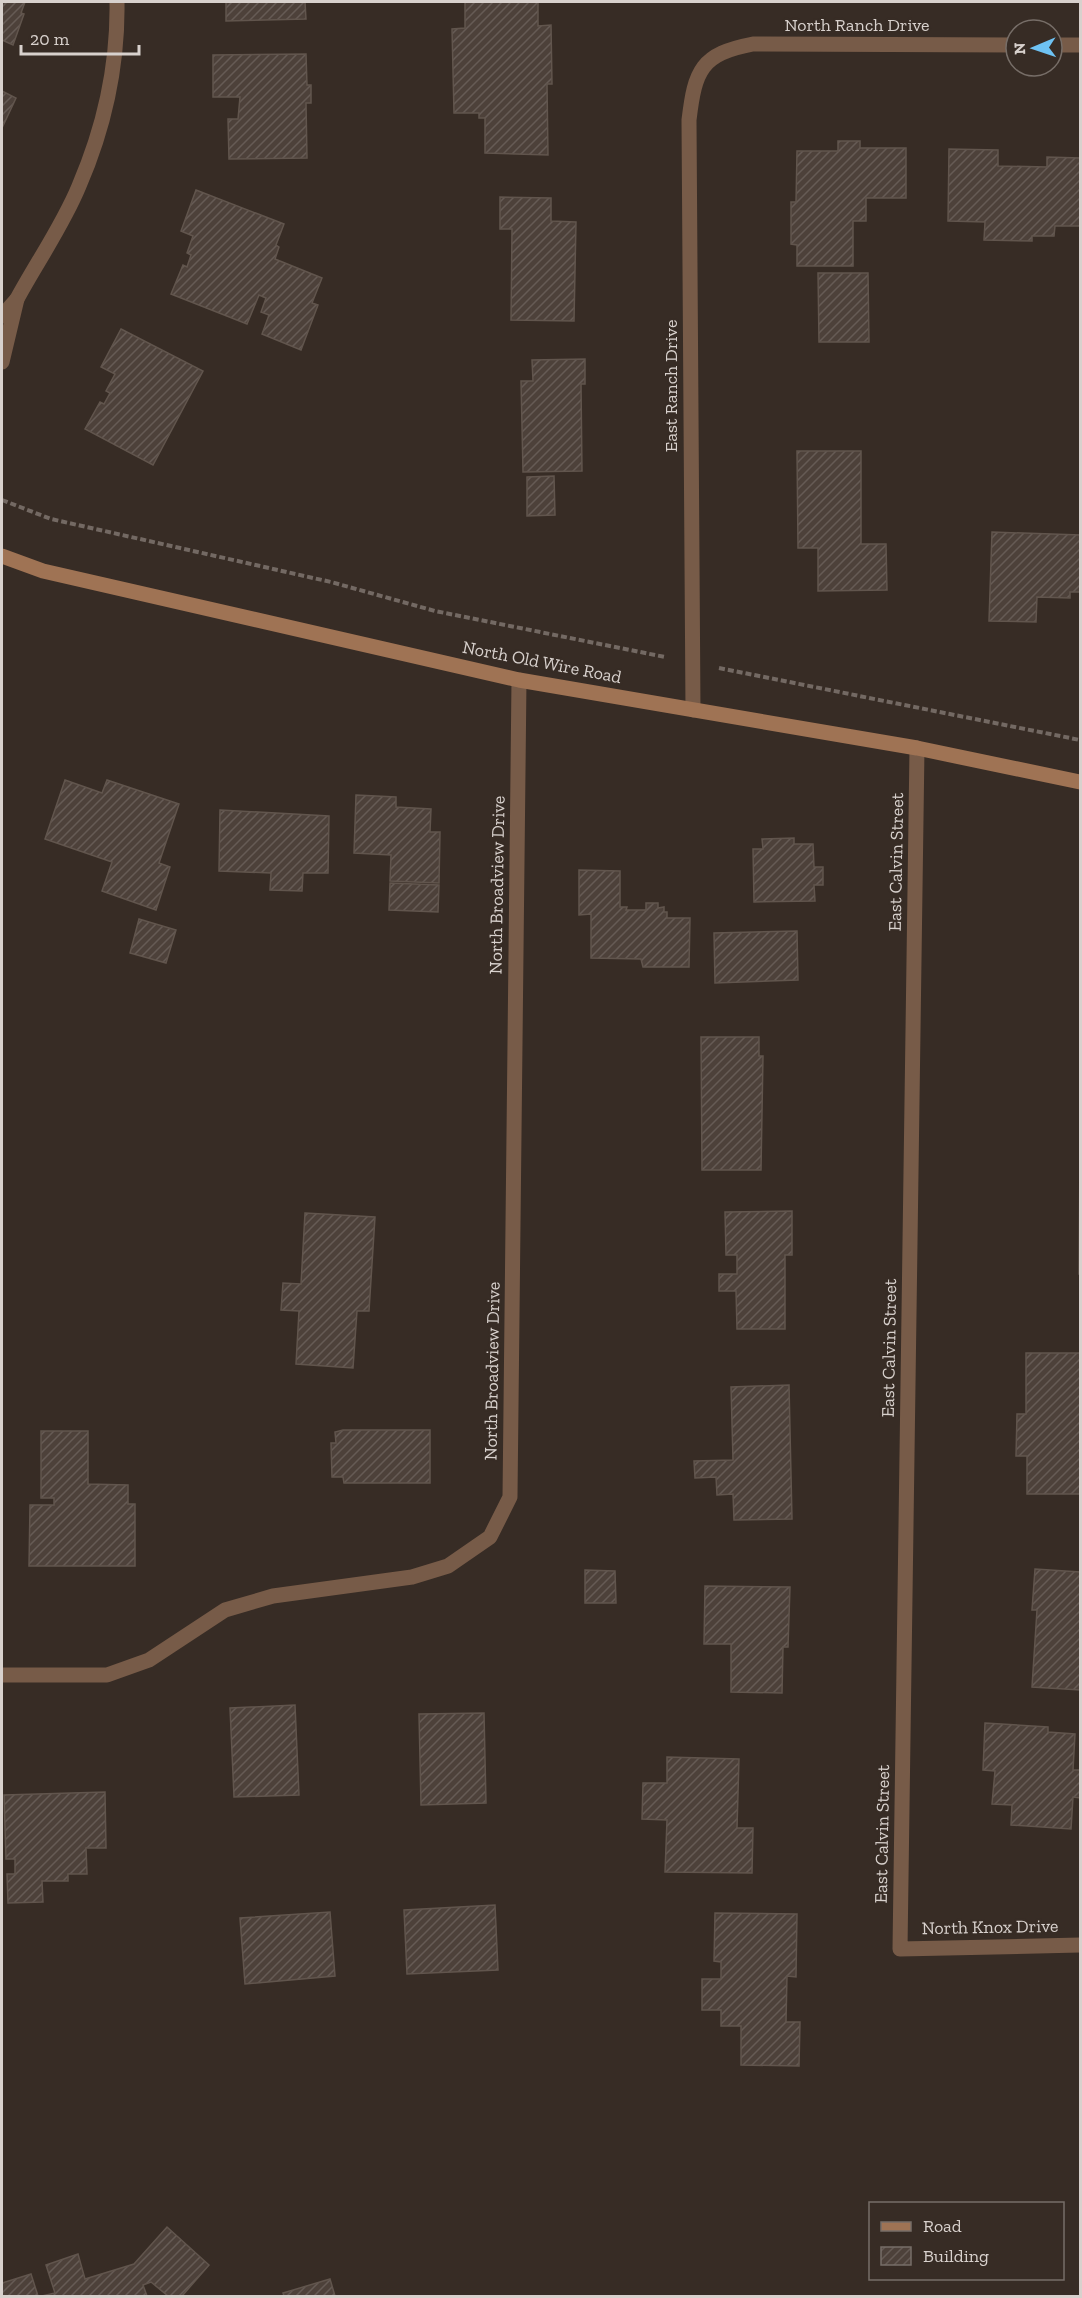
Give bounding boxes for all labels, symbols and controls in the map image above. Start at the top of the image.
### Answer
street label: North Ranch Drive [784,14,930,36]
scale bar [21,18,140,56]
north arrow [1004,18,1064,78]
text: 20 m [30,28,70,50]
text: N [1010,42,1029,55]
street label: East Ranch Drive [660,320,682,452]
street label: North Old Wire Road [461,636,624,688]
street label: East Calvin Street [884,792,908,932]
street label: North Broadview Drive [484,795,510,975]
street label: East Calvin Street [877,1278,901,1418]
street label: North Broadview Drive [479,1281,505,1461]
street label: East Calvin Street [870,1764,894,1904]
street label: North Knox Drive [921,1915,1059,1939]
legend [869,2202,1064,2280]
text: Road [923,2215,962,2237]
text: Building [923,2245,989,2267]

